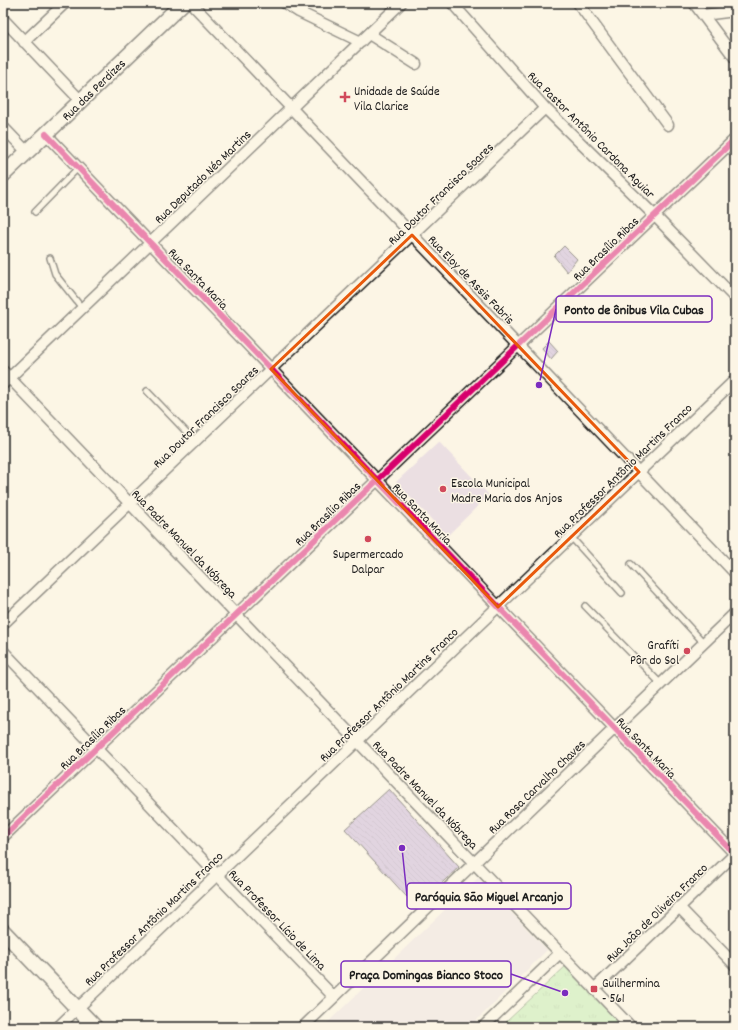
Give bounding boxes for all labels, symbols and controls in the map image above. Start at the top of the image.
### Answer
street label: Rua das Perdizes [58,55,131,126]
street label: Rua Pastor Antônio Cardona Aguiar [522,68,658,204]
place label: Unidade de Saúde Vila Clarice [354,83,440,117]
marker: Unidade de Saúde Vila Clarice [339,91,351,103]
street label: Rua Deputado Néo Martins [151,126,257,229]
street label: Rua Doutor Francisco Soares [384,139,499,251]
street label: Rua Brasílio Ribas [569,213,644,287]
street label: Rua Eloy de Assis Fabris [422,232,518,330]
street label: Rua Santa Maria [163,244,232,316]
callout: Ponto de ônibus Vila Cubas [556,296,712,322]
text: Ponto de ônibus Vila Cubas [564,301,704,321]
street label: Rua Doutor Francisco Soares [149,362,264,474]
street label: Rua Professor Antônio Martins Franco [550,400,698,544]
place label: Escola Municipal Madre Maria dos Anjos [451,475,562,509]
street label: Rua Brasílio Ribas [291,478,366,552]
street label: Rua Santa Maria [387,479,456,551]
marker: Escola Municipal Madre Maria dos Anjos [438,484,448,494]
street label: Rua Padre Manuel da Nóbrega [126,486,241,604]
marker: Supermercado Dalpar [363,534,373,544]
place label: Supermercado Dalpar [333,546,403,580]
street label: Rua Professor Antônio Martins Franco [316,624,464,768]
place label: Grafíti Pôr do Sol [630,637,680,671]
marker: Grafíti Pôr do Sol [682,646,692,656]
street label: Rua Brasílio Ribas [56,702,131,776]
street label: Rua Santa Maria [611,713,680,785]
street label: Rua Rosa Carvalho Chaves [485,736,591,840]
street label: Rua Padre Manuel da Nóbrega [367,737,482,855]
street label: Rua Professor Antônio Martins Franco [81,848,229,992]
street label: Rua João de Oliveira Franco [602,860,713,968]
street label: Rua Professor Lício de Lima [223,866,330,976]
callout: Paróquia São Miguel Arcanjo [407,883,571,909]
text: Paróquia São Miguel Arcanjo [415,888,563,908]
callout: Praça Domingas Bianco Stoco [341,961,511,987]
text: Praça Domingas Bianco Stoco [349,966,503,986]
place label: Guilhermina - 561 [602,975,660,1009]
marker: Guilhermina - 561 [589,984,599,994]

